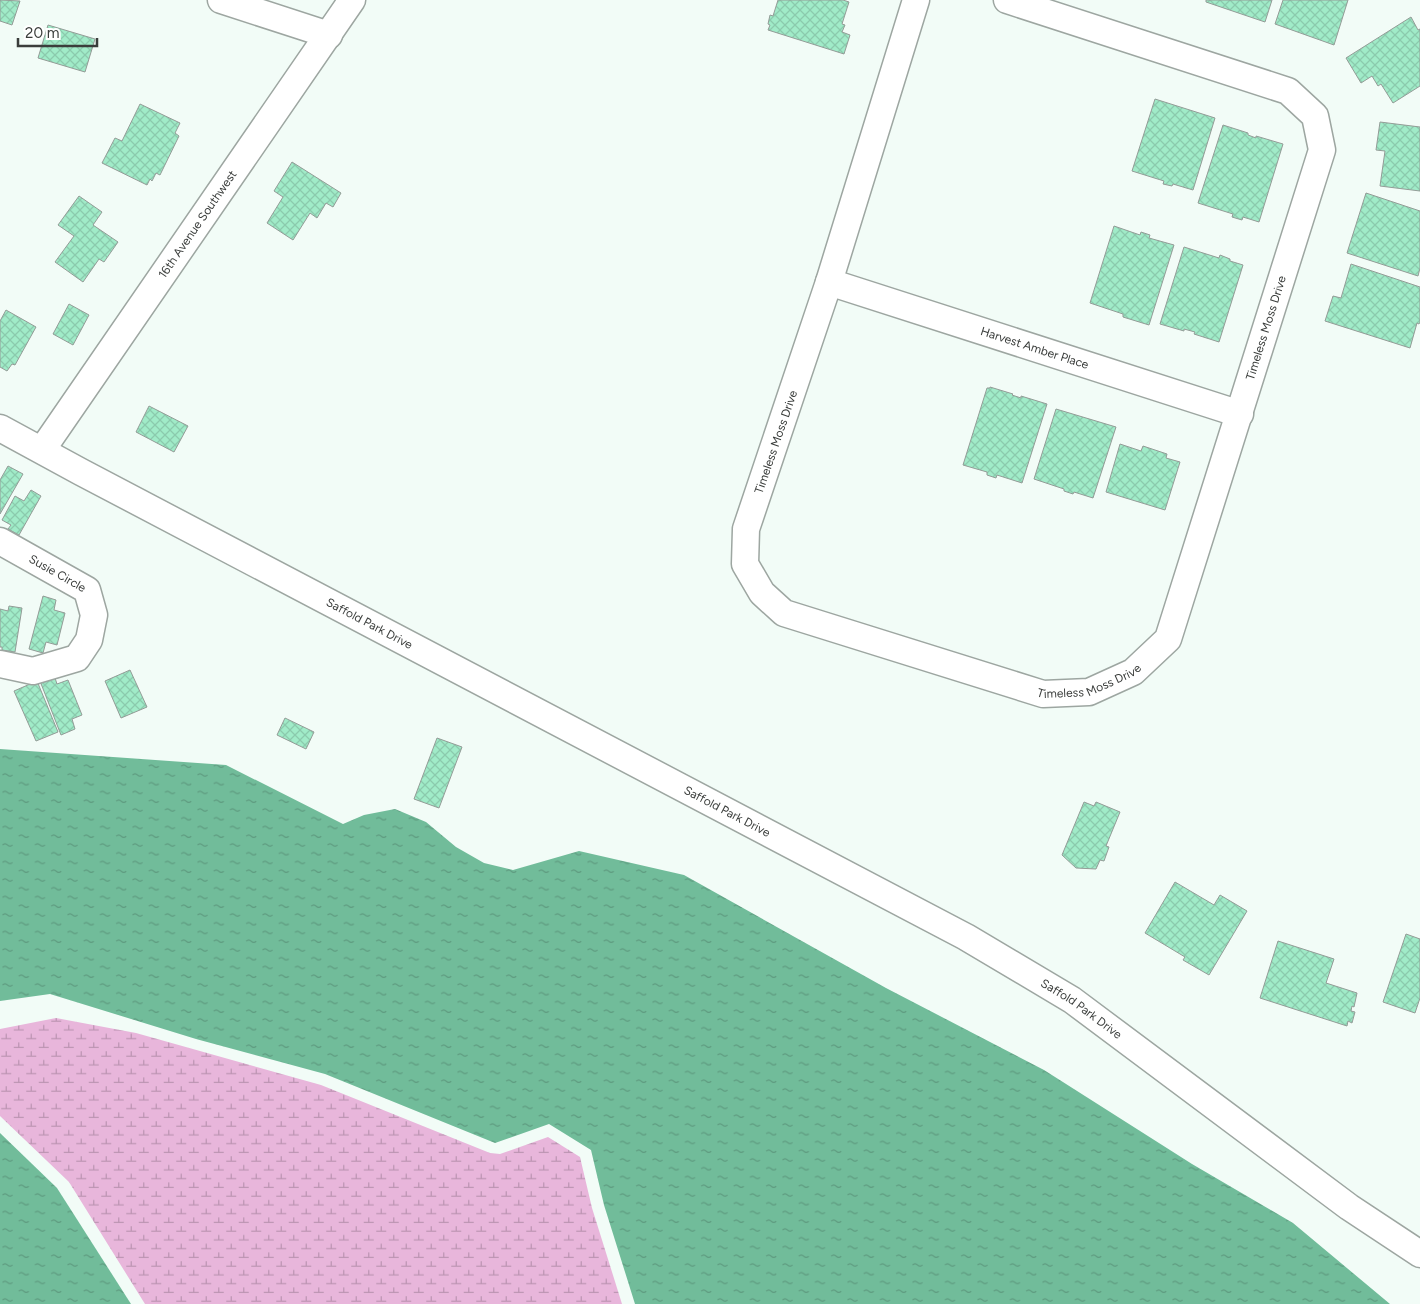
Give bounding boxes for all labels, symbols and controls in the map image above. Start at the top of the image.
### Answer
scale bar [18,15,96,47]
text: 20 m [25,24,59,42]
street label: 16th Avenue Southwest [155,167,240,281]
street label: Timeless Moss Drive [1243,274,1289,382]
street label: Harvest Amber Place [979,324,1091,372]
street label: Timeless Moss Drive [752,388,800,496]
street label: Susie Circle [27,552,89,595]
street label: Saffold Park Drive [324,595,415,652]
street label: Timeless Moss Drive [1035,661,1144,701]
street label: Saffold Park Drive [682,783,773,840]
street label: Saffold Park Drive [1038,976,1125,1042]

